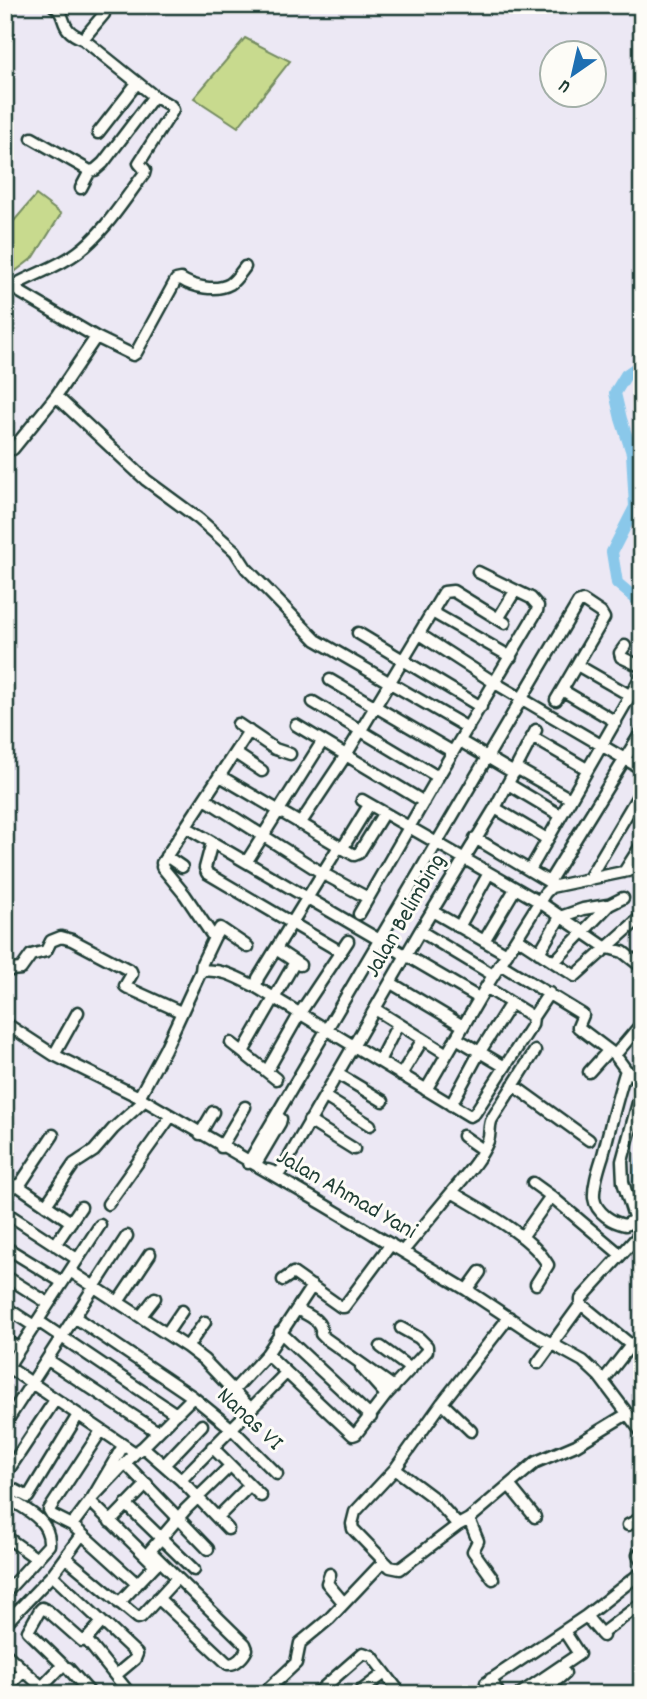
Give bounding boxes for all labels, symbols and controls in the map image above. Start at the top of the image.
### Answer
north arrow [538,38,608,108]
text: U [554,71,577,99]
street label: Jalan Belimbing [357,848,455,984]
street label: Jalan Ahmad Yani [269,1141,423,1249]
street label: Nanas VI [208,1380,290,1460]

